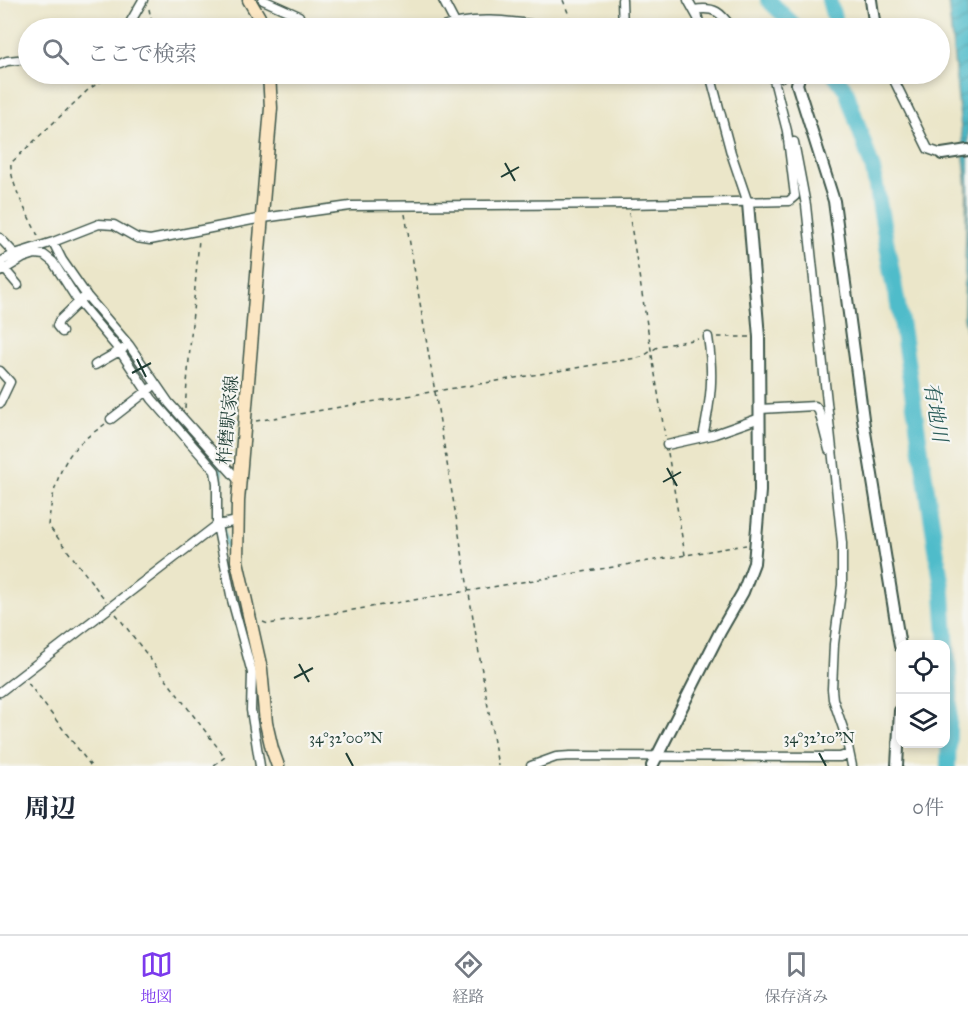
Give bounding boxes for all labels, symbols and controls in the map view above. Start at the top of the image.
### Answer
search box [18,18,950,84]
icon: search [39,35,72,68]
text: ここで検索 [87,40,197,67]
street label: 柞磨駅家線 [213,374,243,466]
water label: 有地川 [919,380,953,445]
map controls [896,640,950,748]
button: locate [896,640,950,694]
button: layers [896,694,950,748]
text: 34°32'00"N [309,729,383,747]
text: 34°32'10"N [783,729,855,747]
text: 周辺 [24,792,76,824]
text: 0件 [912,795,944,819]
tab: 地図 [140,948,173,1007]
tab: 経路 [452,948,485,1007]
tab: 保存済み [764,948,828,1007]

